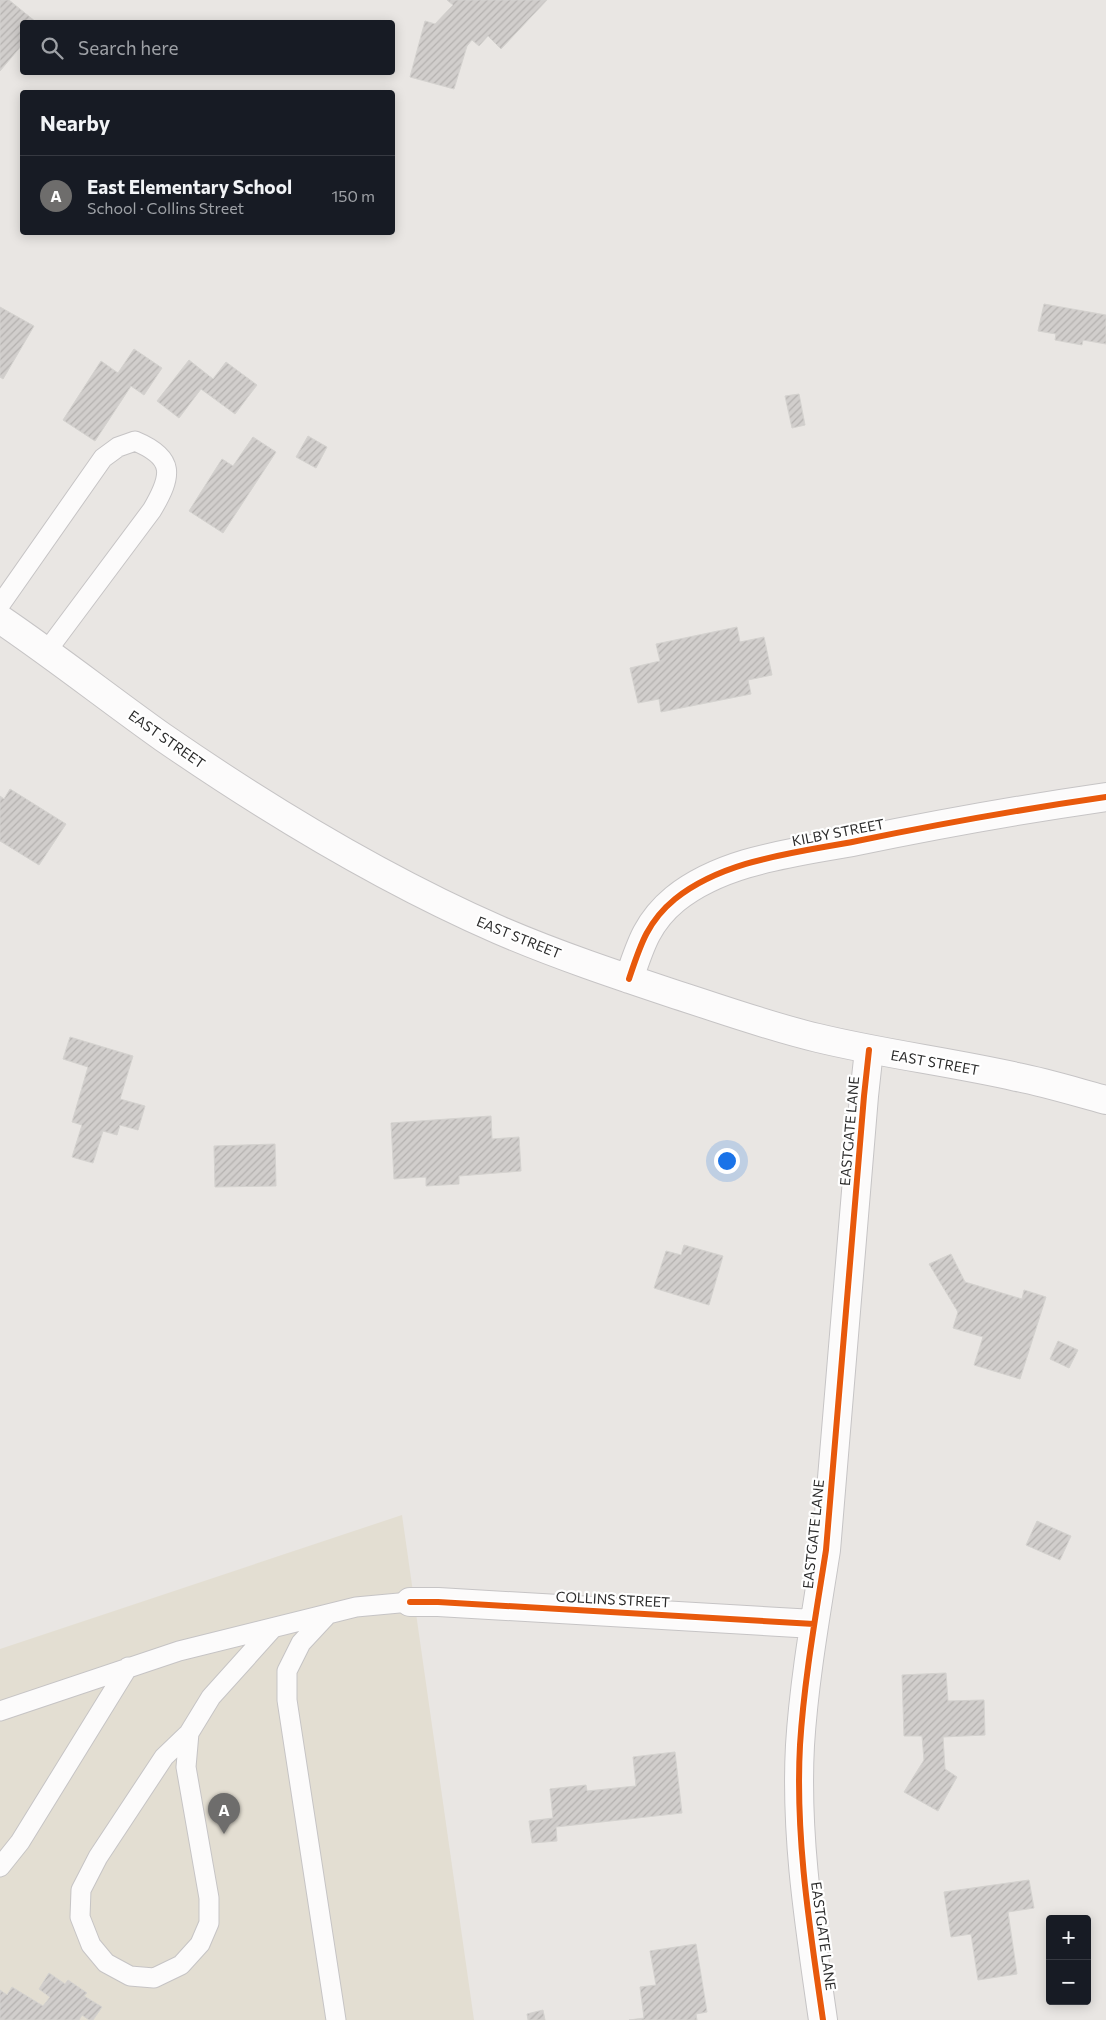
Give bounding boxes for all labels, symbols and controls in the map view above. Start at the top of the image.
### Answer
search box [20,20,395,75]
icon: search [38,34,66,62]
text: Search here [78,36,178,59]
text: Nearby [40,110,110,135]
text: East Elementary School [87,175,292,198]
text: A [50,186,62,205]
text: 150 m [332,186,375,205]
text: School · Collins Street [87,198,244,217]
street label: EAST STREET [125,706,209,772]
street label: KILBY STREET [790,815,886,849]
street label: EAST STREET [474,912,564,962]
street label: EAST STREET [889,1046,981,1078]
street label: EASTGATE LANE [836,1076,862,1186]
your location [714,1148,740,1174]
street label: EASTGATE LANE [799,1479,827,1589]
street label: COLLINS STREET [555,1588,671,1610]
pin: A [208,1793,240,1834]
street label: EASTGATE LANE [808,1880,840,1992]
map controls [1046,1915,1091,2005]
button: + [1046,1915,1091,1960]
button: − [1046,1960,1091,2005]

